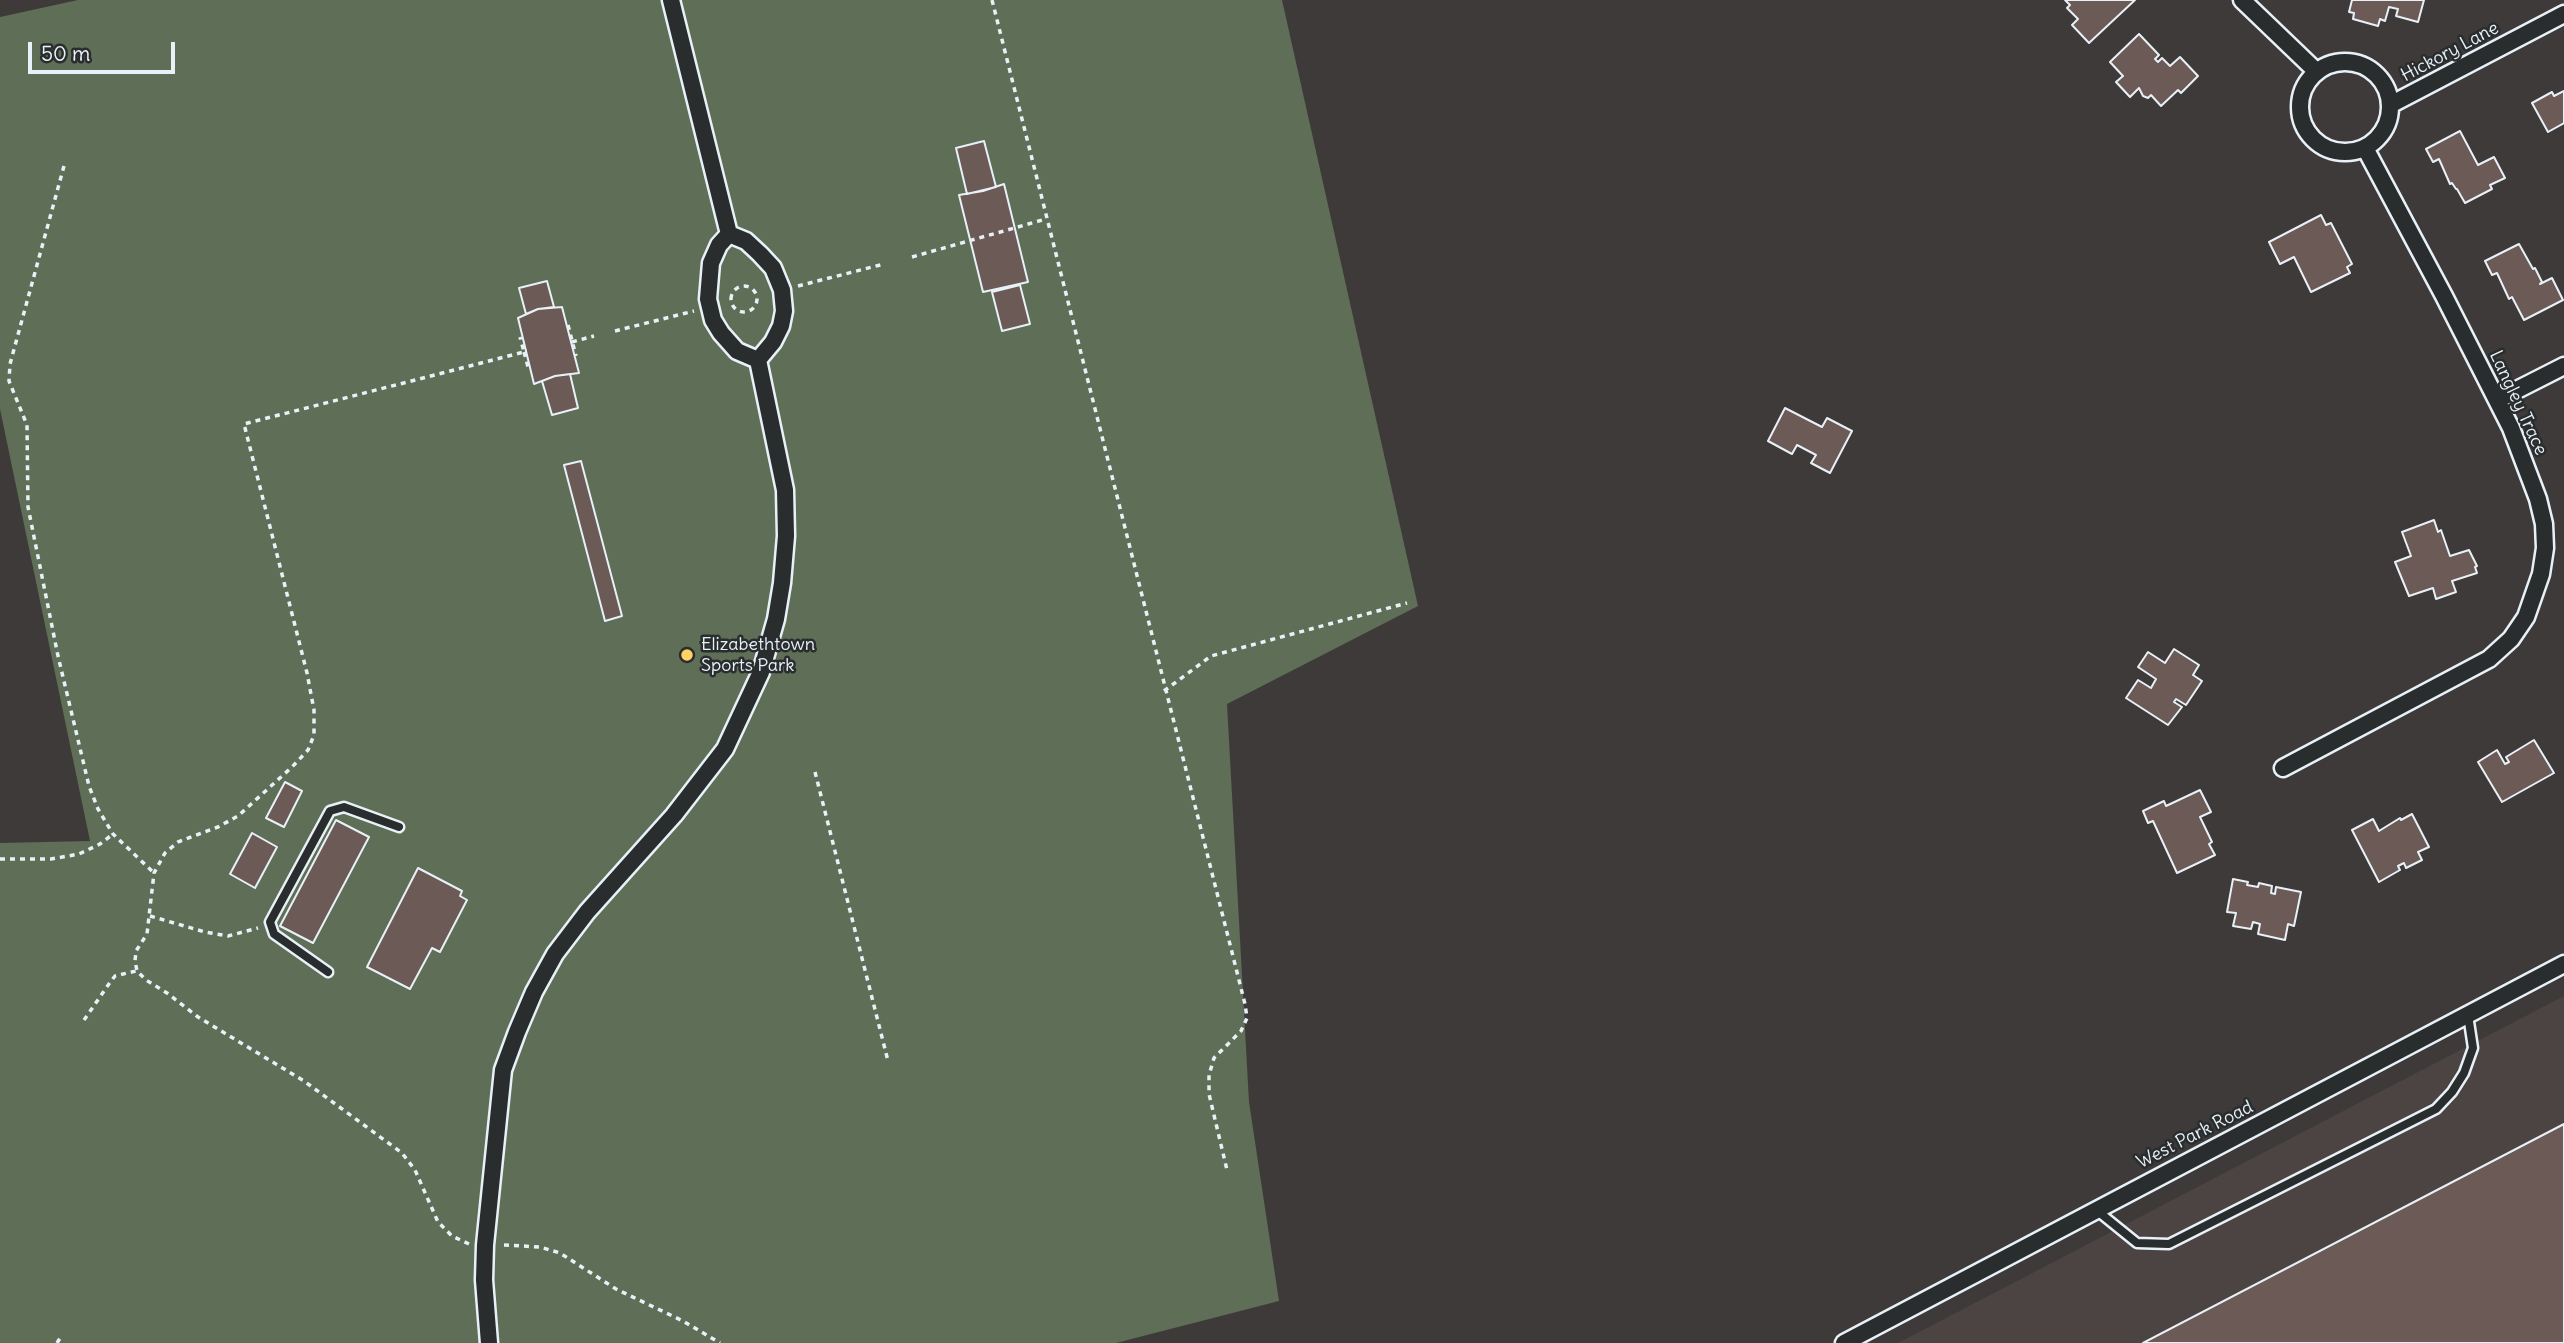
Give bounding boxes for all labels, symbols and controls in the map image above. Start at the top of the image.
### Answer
street label: Hickory Lane [2398,17,2502,87]
scale bar [32,28,178,72]
text: 50 m [41,40,90,67]
street label: Langley Trace [2484,347,2552,459]
place label: Elizabethtown Sports Park [701,634,815,676]
marker: Elizabethtown Sports Park [679,647,695,663]
street label: West Park Road [2133,1096,2257,1174]

